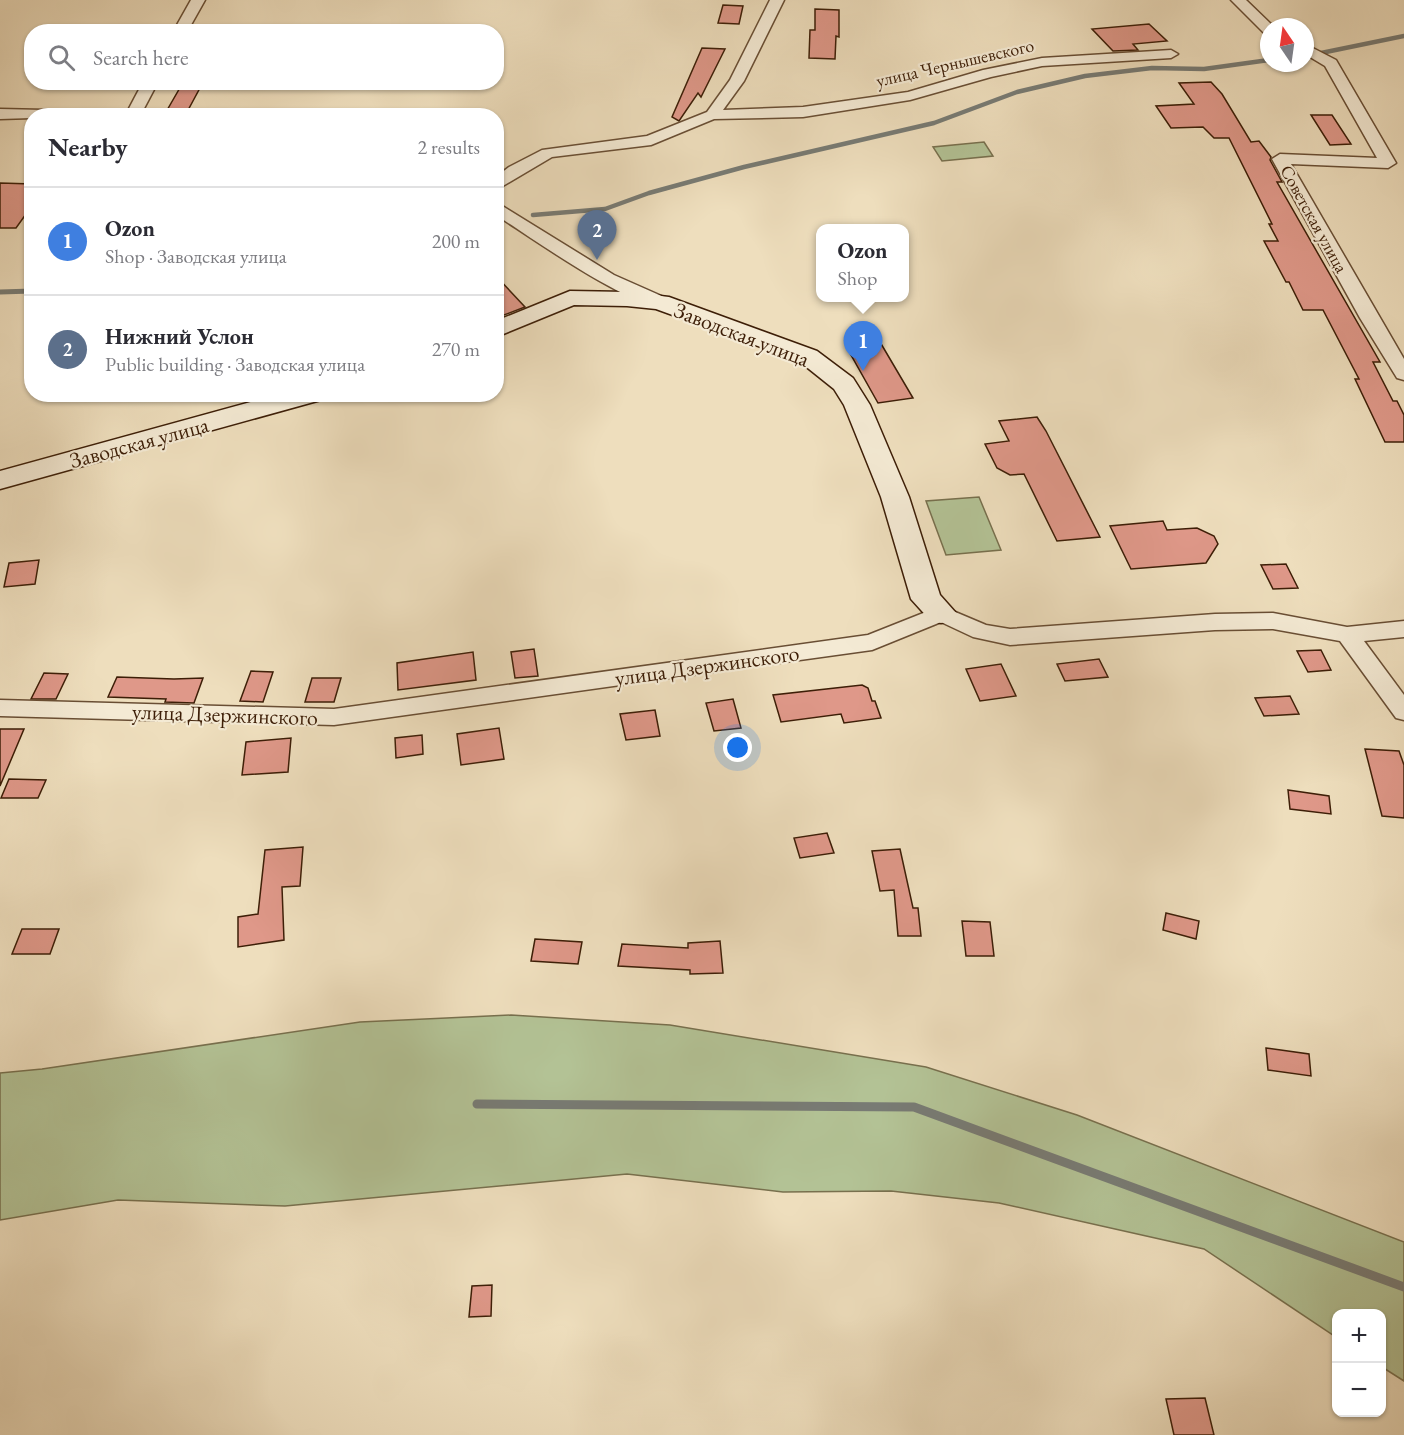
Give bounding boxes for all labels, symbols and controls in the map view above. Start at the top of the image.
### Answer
north arrow [1260,18,1314,72]
search box [24,24,504,90]
street label: улица Чернышевского [874,33,1036,92]
icon: search [45,41,78,74]
text: Search here [93,43,188,72]
text: Nearby [48,130,128,164]
text: 2 results [417,134,480,160]
street label: Советская улица [1275,161,1354,278]
pin: 2 [578,210,616,260]
text: Ozon [105,214,155,243]
popup [816,224,909,302]
text: 1 [62,228,73,254]
text: 200 m [432,228,480,254]
text: Ozon [838,236,887,265]
text: Shop · Заводская улица [105,243,287,269]
text: Shop [838,265,877,291]
street label: Заводская улица [670,295,814,374]
text: Нижний Услон [105,322,254,351]
pin: 1 [844,322,882,371]
text: 2 [62,336,73,362]
text: 270 m [432,336,480,362]
text: Public building · Заводская улица [105,351,365,377]
street label: Заводская улица [66,410,212,475]
street label: улица Дзержинского [613,638,801,693]
street label: улица Дзержинского [132,697,318,732]
your location [723,733,752,762]
map controls [1332,1309,1386,1417]
button: + [1332,1309,1386,1363]
button: − [1332,1363,1386,1417]

